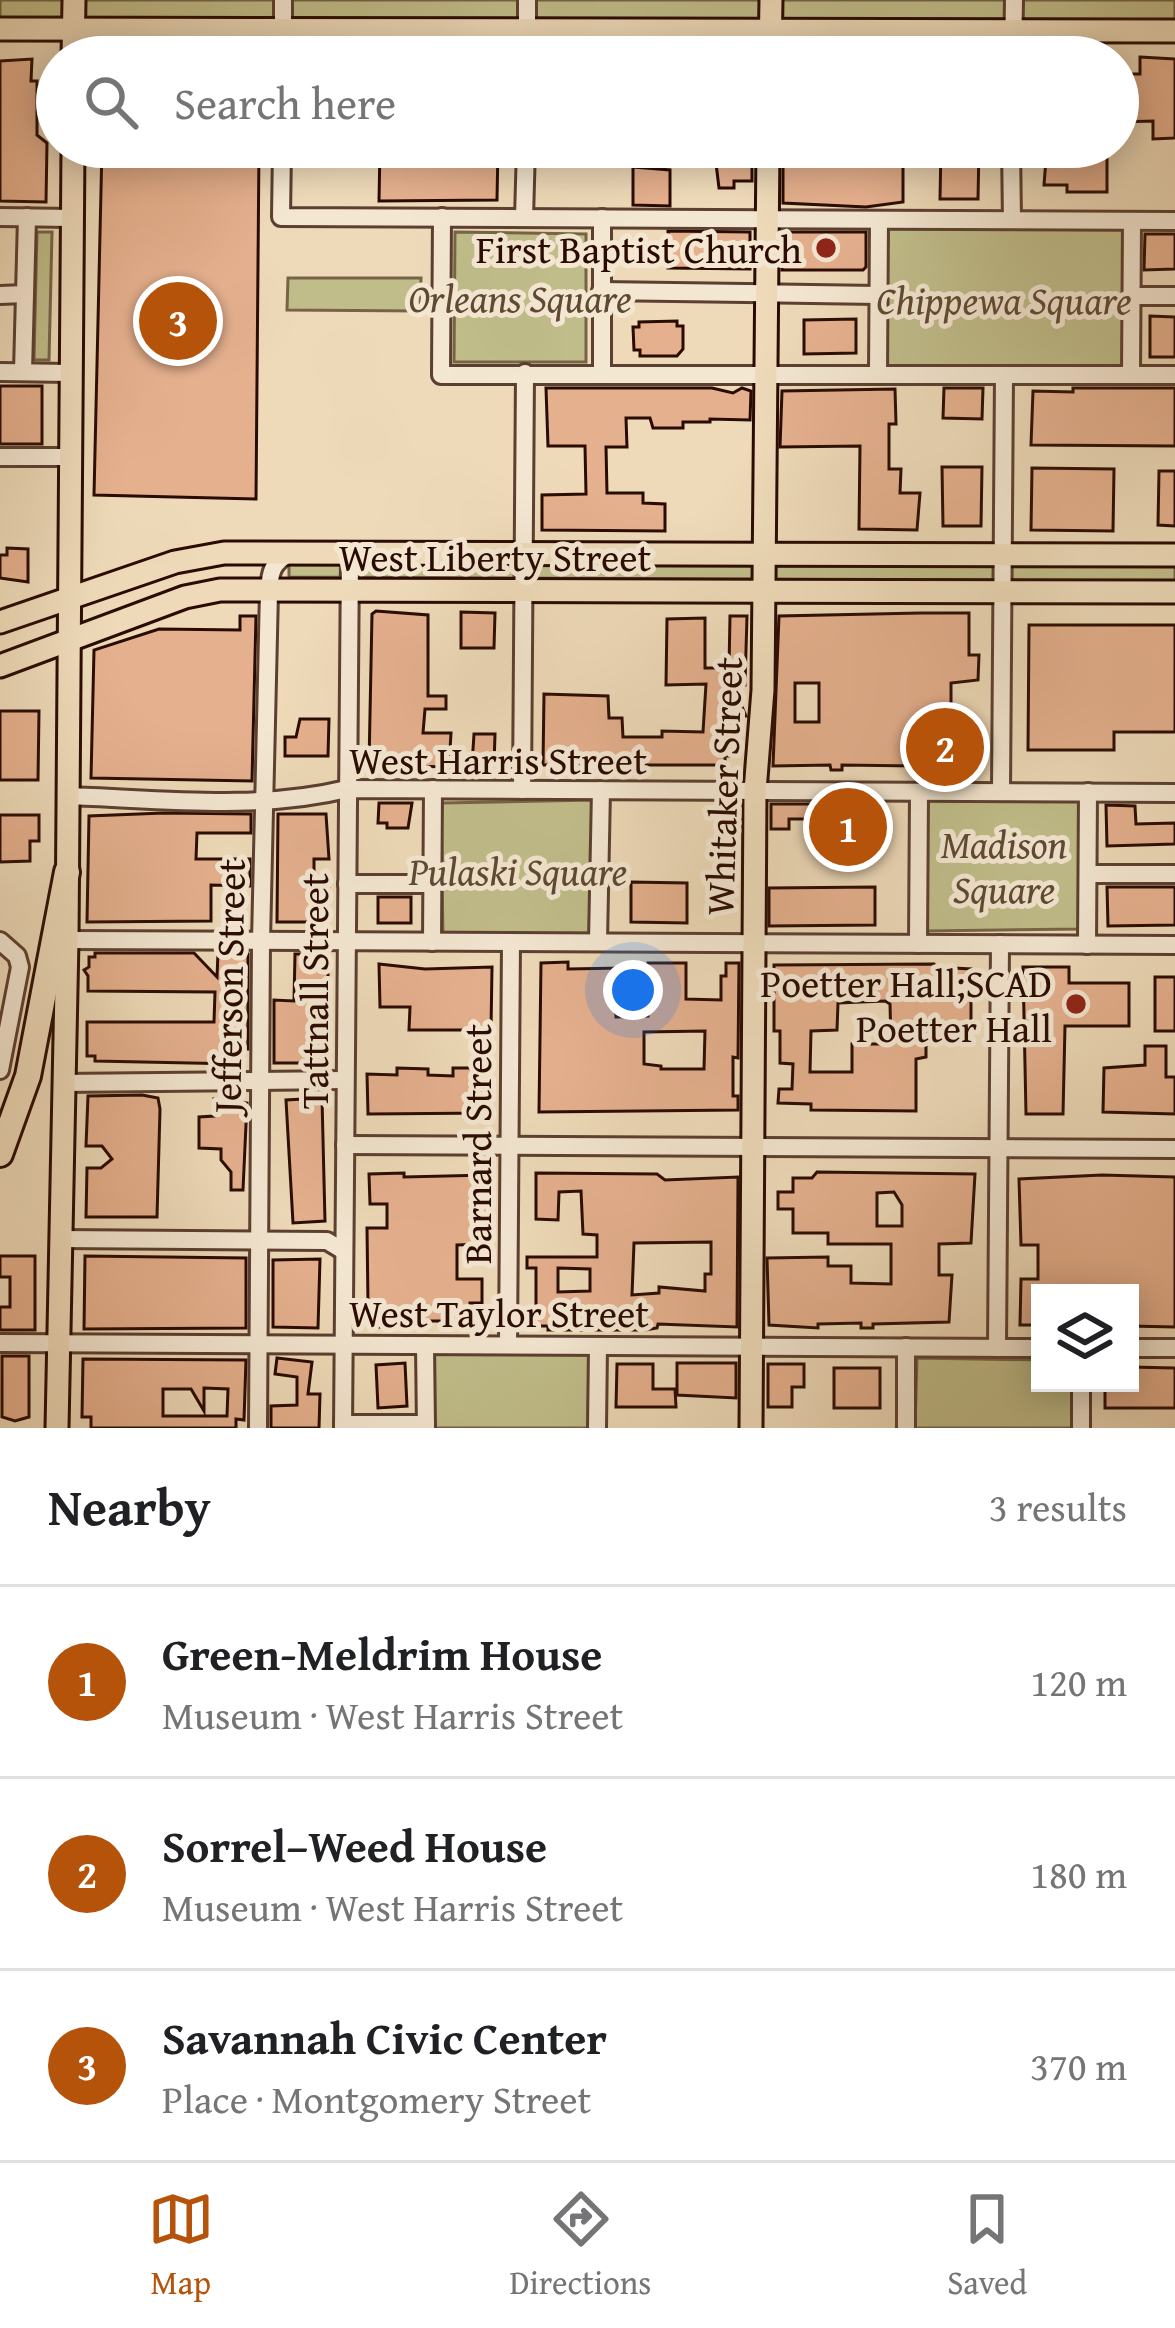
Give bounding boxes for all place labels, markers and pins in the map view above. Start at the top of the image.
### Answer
place label: First Baptist Church [476,220,802,277]
marker: First Baptist Church [813,235,839,261]
pin: 3 [139,276,217,366]
pin: 2 [906,702,984,792]
pin: 1 [809,782,887,872]
place label: Poetter Hall;SCAD Poetter Hall [760,954,1052,1056]
marker: Poetter Hall;SCAD Poetter Hall [1063,991,1089,1017]

